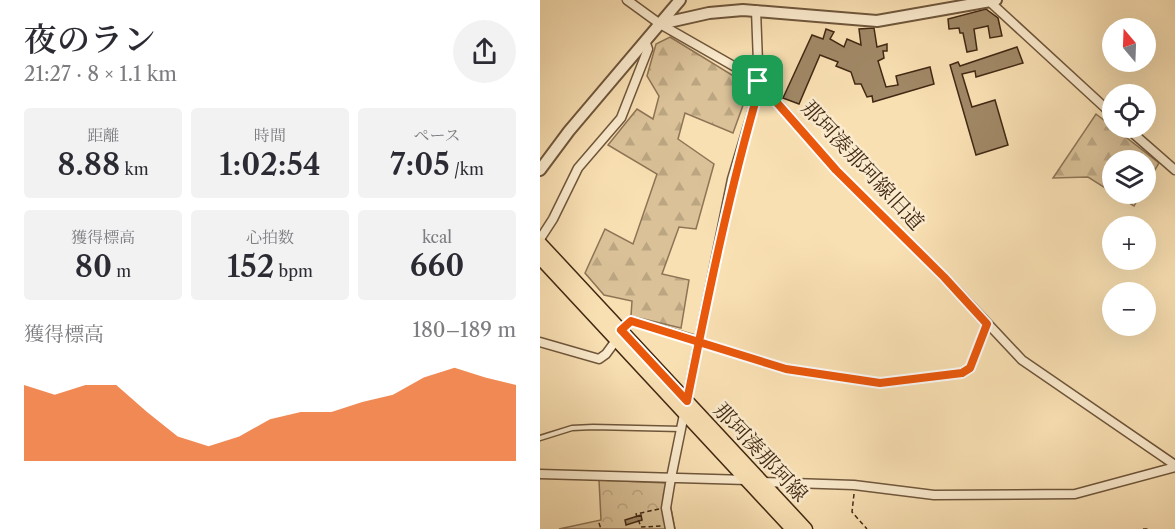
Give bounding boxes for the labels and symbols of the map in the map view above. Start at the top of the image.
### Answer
north arrow [1102,18,1156,72]
pin [732,55,783,106]
street label: 那珂湊那珂線旧道 [797,95,929,235]
street label: 那珂湊那珂線 [709,397,813,507]

